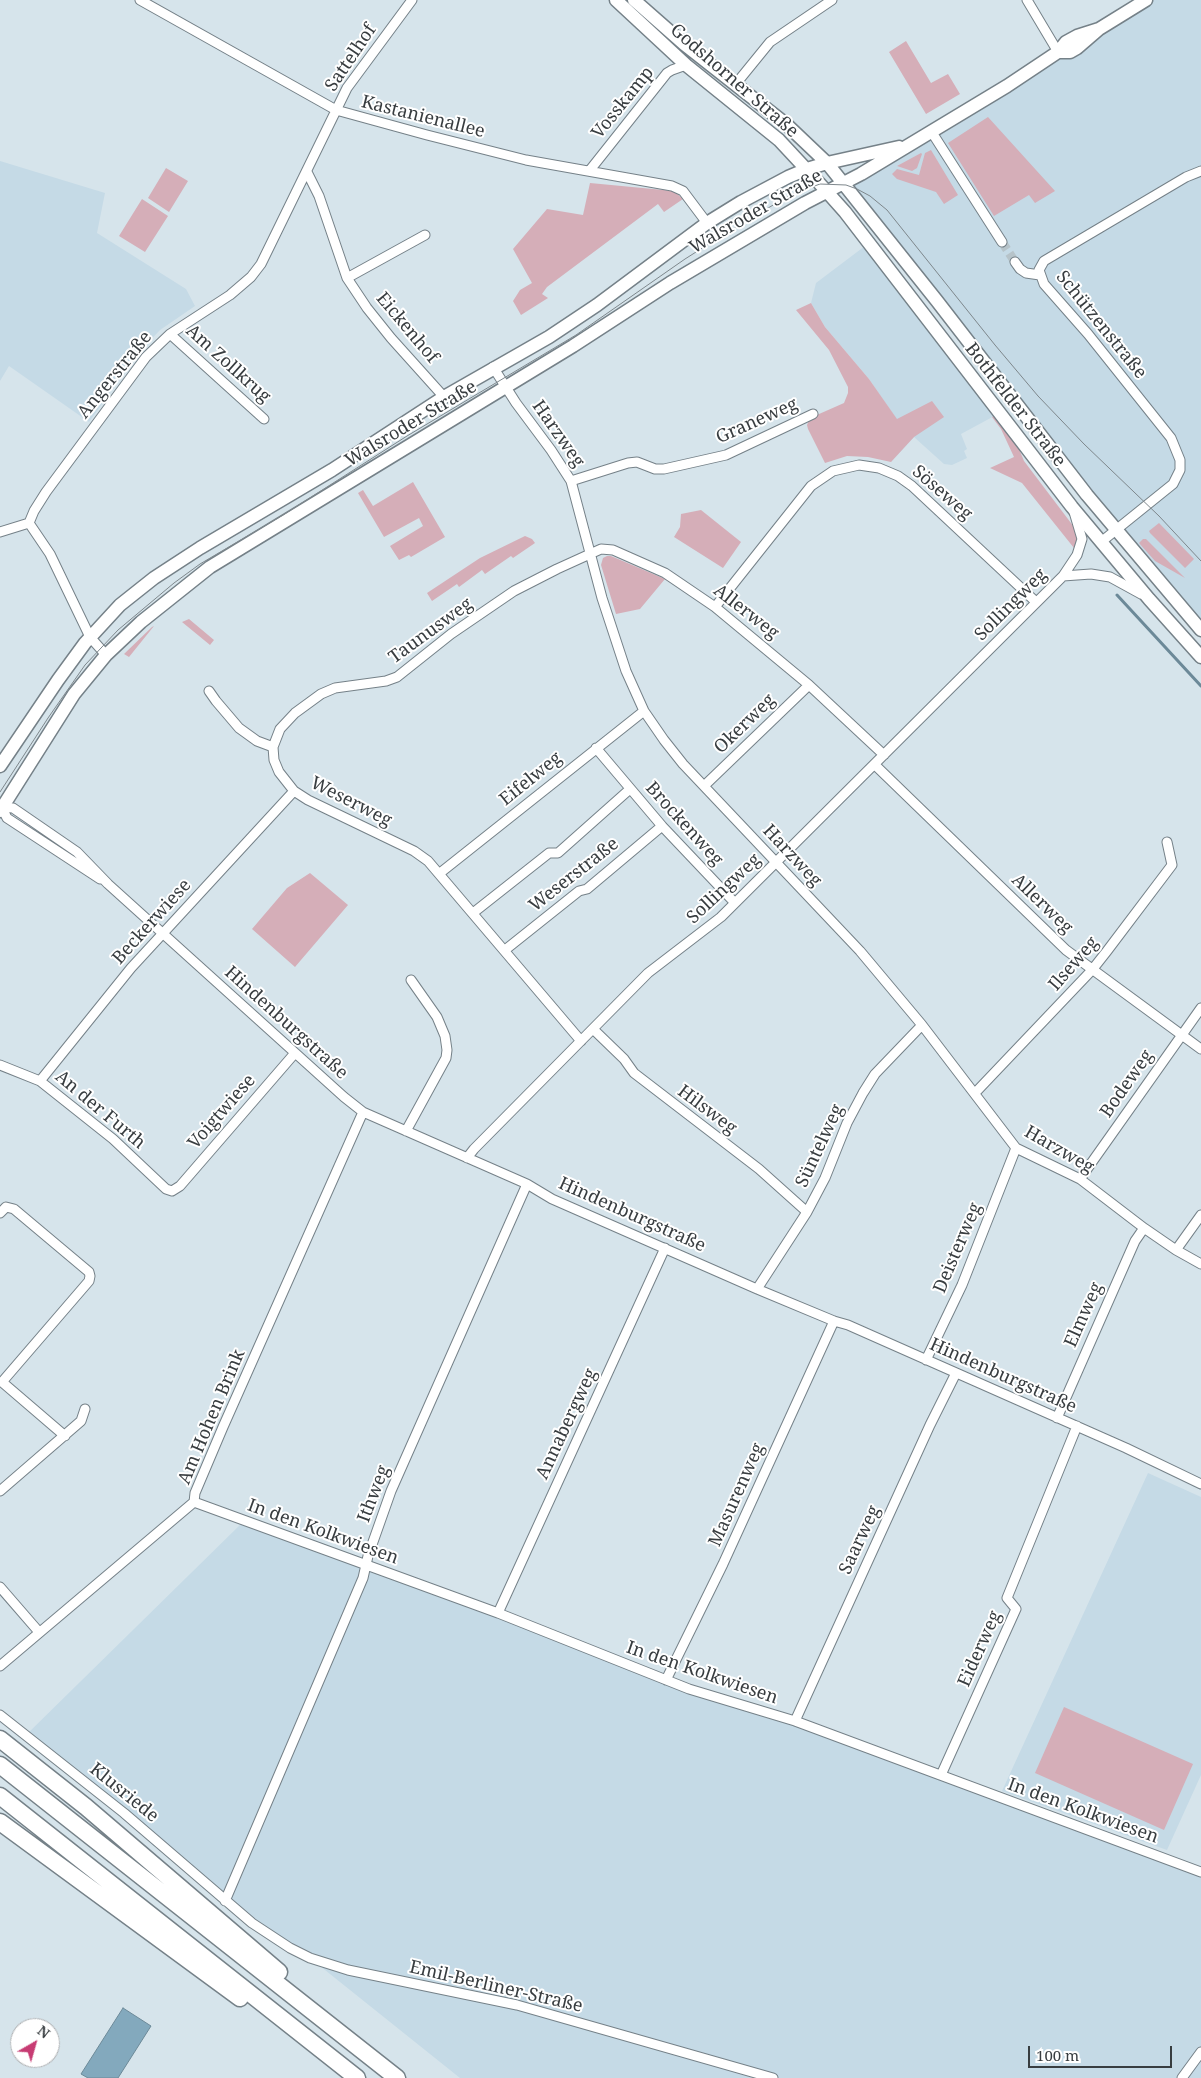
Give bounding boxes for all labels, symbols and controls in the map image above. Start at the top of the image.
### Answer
street label: Godshorner Straße [665,19,803,143]
street label: Sattelhof [321,20,381,96]
street label: Vosskamp [587,63,659,143]
street label: Kastanienallee [359,91,487,143]
street label: Walsroder Straße [686,165,826,259]
street label: Schützenstraße [1051,267,1151,383]
street label: Eickenhof [371,288,443,368]
street label: Am Zollkrug [181,320,275,408]
street label: Angerstraße [73,327,157,423]
street label: Bothfelder Straße [960,339,1070,471]
street label: Walsroder Straße [341,376,481,472]
street label: Graneweg [713,393,801,449]
street label: Harzweg [527,396,589,472]
street label: Söseweg [907,461,977,525]
street label: Sollingweg [970,564,1052,646]
street label: Allerweg [709,580,783,644]
street label: Taunusweg [385,593,477,669]
street label: Okerweg [710,690,780,758]
street label: Eifelweg [496,747,566,811]
street label: Weserweg [307,772,395,832]
street label: Brockenweg [641,777,727,871]
street label: Harzweg [758,821,826,891]
street label: Weserstraße [525,833,623,917]
street label: Sollingweg [683,849,765,929]
street label: Allerweg [1007,870,1077,938]
street label: Beckerwiese [108,875,196,969]
street label: Ilseweg [1045,932,1103,996]
street label: Hindenburgstraße [220,962,352,1084]
street label: Bodeweg [1096,1046,1158,1122]
street label: An der Furth [50,1066,150,1154]
street label: Voigtwiese [184,1070,260,1154]
street label: Hilsweg [673,1081,741,1139]
street label: Süntelweg [791,1101,849,1191]
street label: Harzweg [1020,1121,1098,1179]
street label: Hindenburgstraße [555,1173,709,1257]
street label: Deisterweg [929,1200,987,1296]
street label: Elmweg [1060,1279,1108,1351]
street label: Hindenburgstraße [926,1334,1080,1418]
street label: Am Hohen Brink [174,1346,250,1488]
street label: Annabergweg [532,1365,602,1483]
street label: Masurenweg [705,1440,769,1550]
street label: Ithweg [353,1462,395,1526]
street label: In den Kolkwiesen [245,1495,401,1569]
street label: Saarweg [835,1502,885,1578]
street label: Eiderweg [954,1608,1006,1690]
street label: In den Kolkwiesen [623,1637,781,1709]
street label: Klusriede [85,1759,163,1827]
street label: In den Kolkwiesen [1005,1774,1161,1848]
street label: Emil-Berliner-Straße [407,1957,585,2017]
north arrow [10,2018,60,2068]
text: N [34,2021,54,2042]
scale bar [1031,2036,1175,2068]
text: 100 m [1036,2045,1079,2065]

